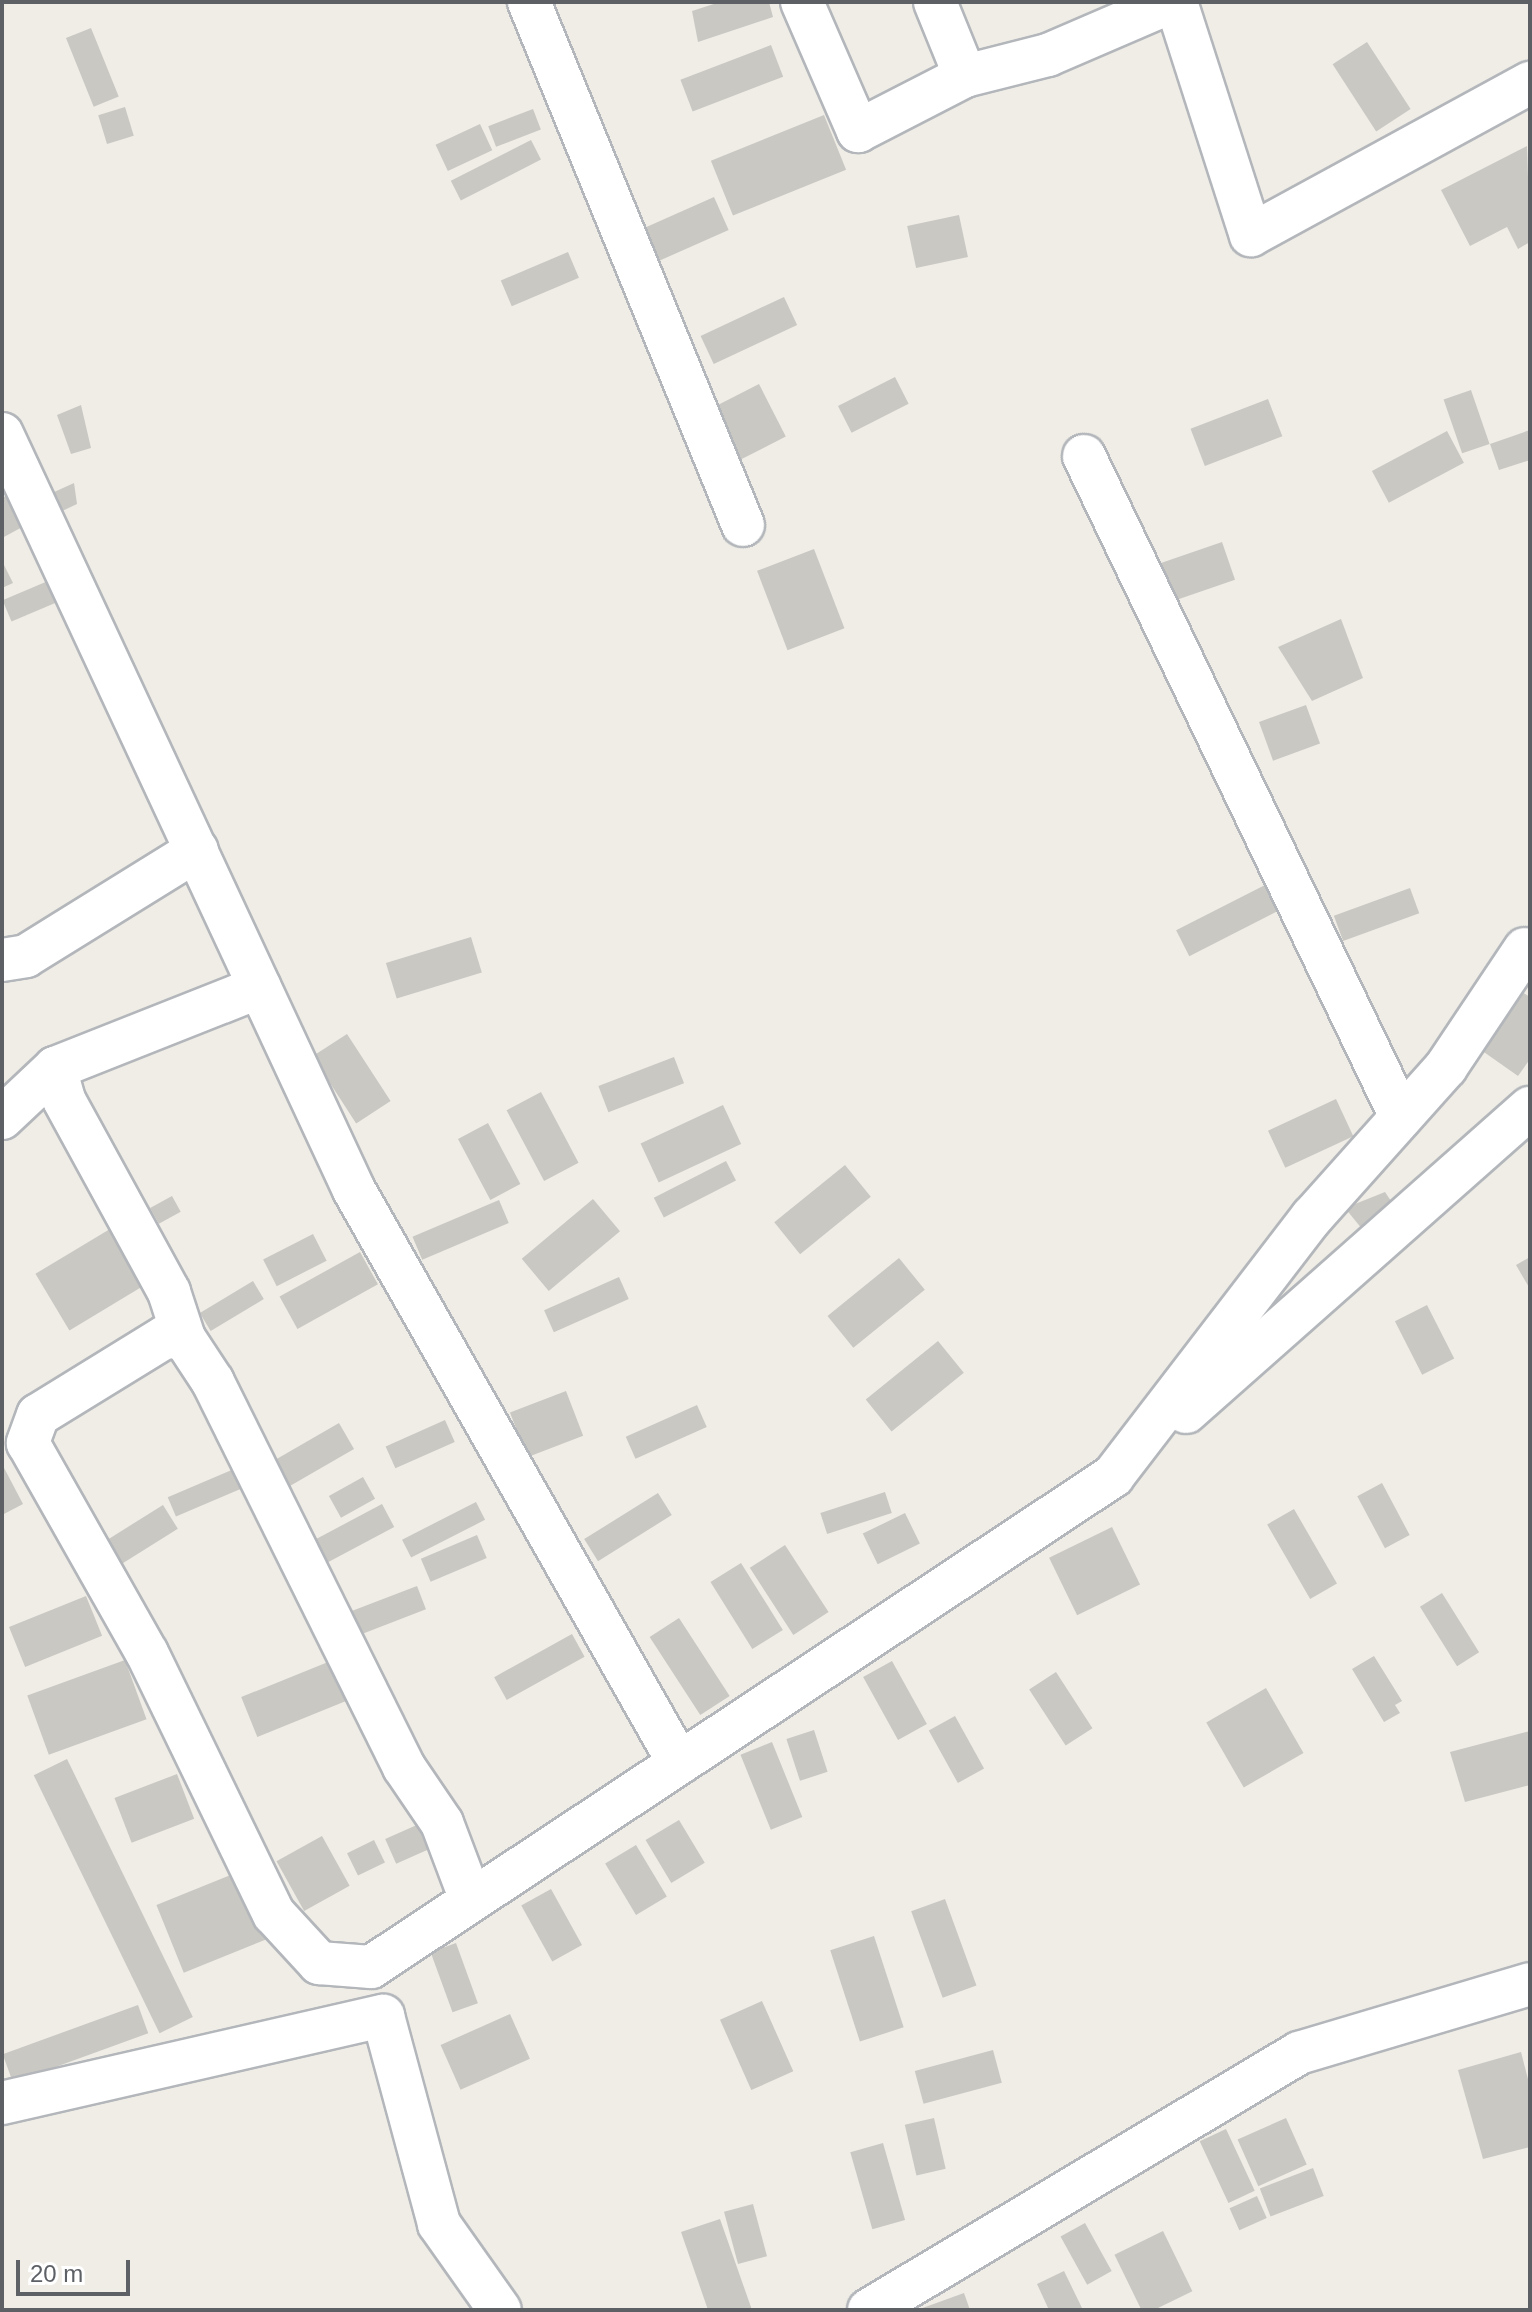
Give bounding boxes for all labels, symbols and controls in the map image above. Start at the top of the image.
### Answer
scale bar [20,2244,134,2294]
text: 20 m [30,2260,83,2287]

